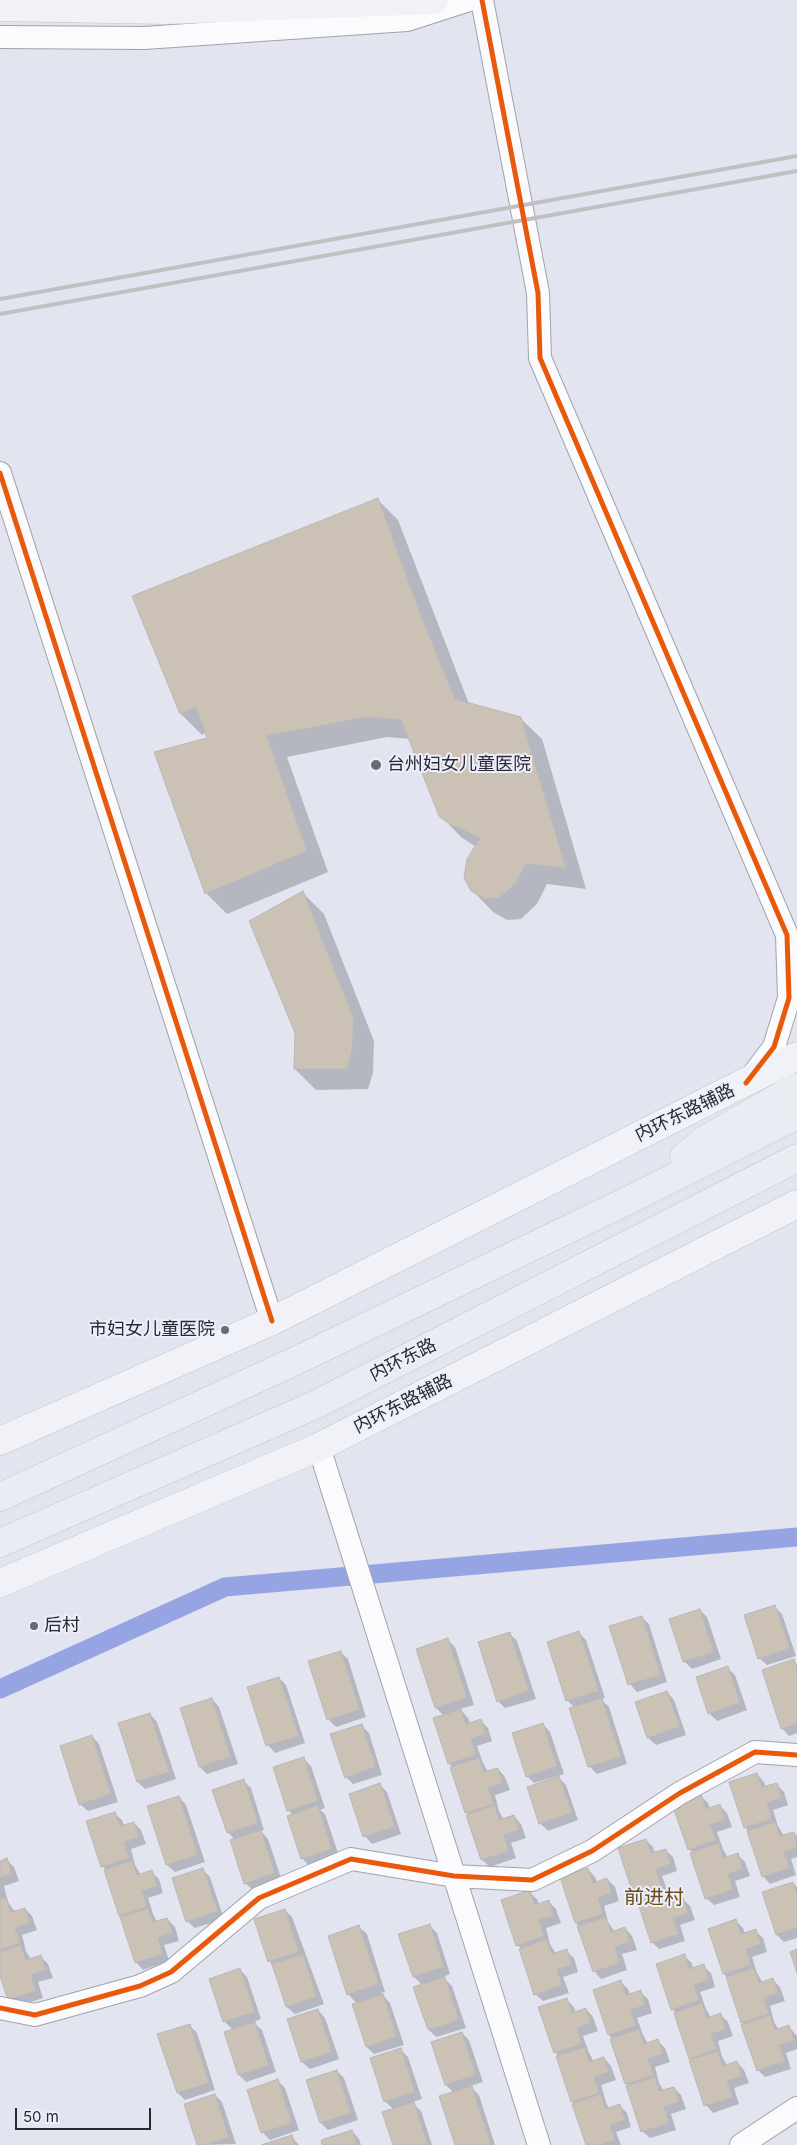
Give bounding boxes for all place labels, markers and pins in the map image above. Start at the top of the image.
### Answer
place label: 台州妇女儿童医院 [387,754,531,776]
marker: 台州妇女儿童医院 [369,758,383,772]
place label: 市妇女儿童医院 [89,1319,215,1341]
marker: 市妇女儿童医院 [219,1324,231,1336]
place label: 后村 [44,1615,80,1637]
marker: 后村 [28,1620,40,1632]

